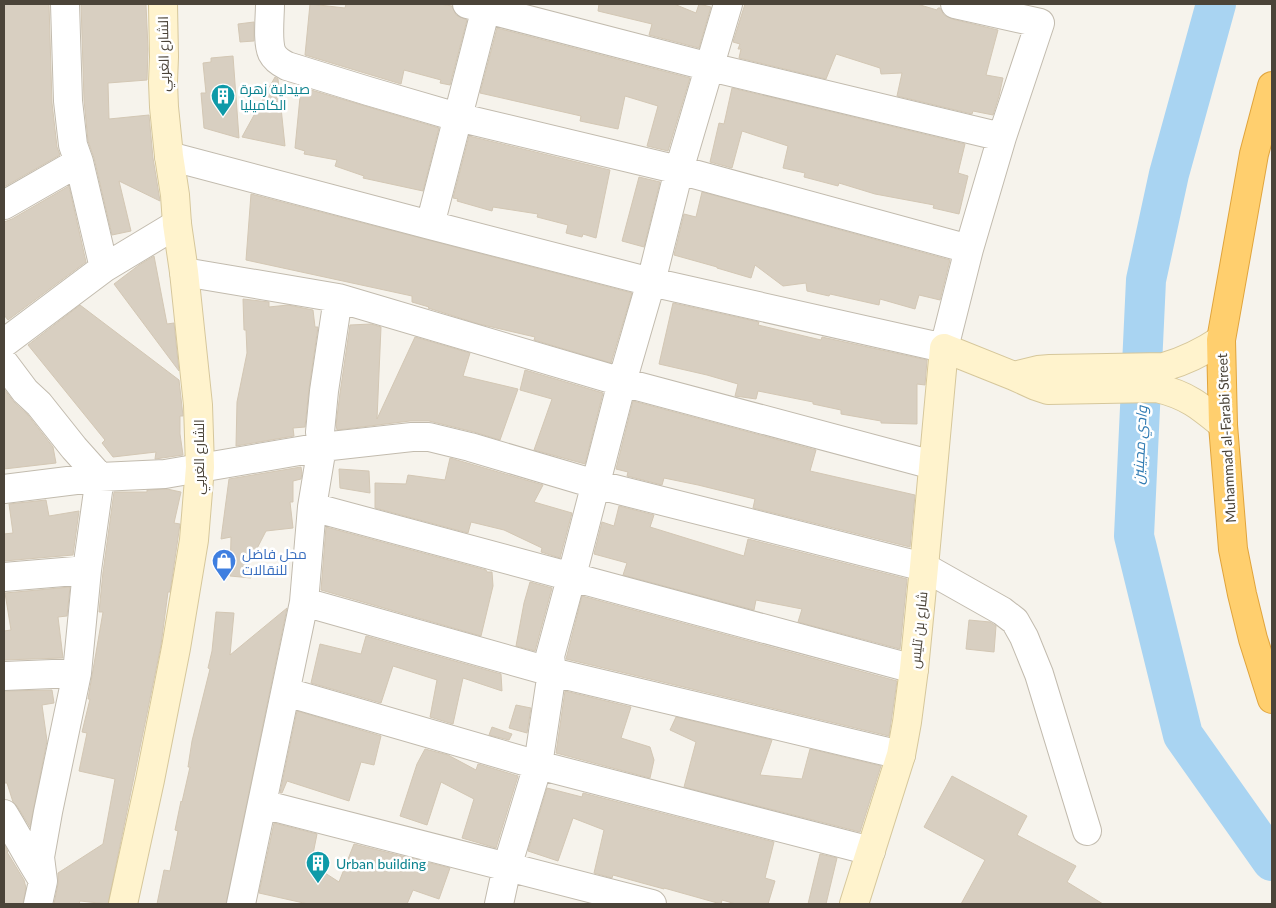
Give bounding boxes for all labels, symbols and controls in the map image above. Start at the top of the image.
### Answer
street label: الشارع الغربي [154,16,176,92]
place label: صيدلية زهرة الكاميليا [240,80,310,113]
building icon: صيدلية زهرة الكاميليا [210,83,236,117]
street label: Muhammad al-Farabi Street [1213,353,1239,523]
water label: وادي مجينين [1128,404,1154,485]
street label: الشارع الغربي [190,419,211,495]
place label: محل فاضل للنقالات [242,545,307,578]
shop icon: محل فاضل للنقالات [211,548,237,582]
street label: شارع بن تليس [906,591,931,669]
building icon: Urban building [305,850,331,884]
place label: Urban building [336,855,426,872]

